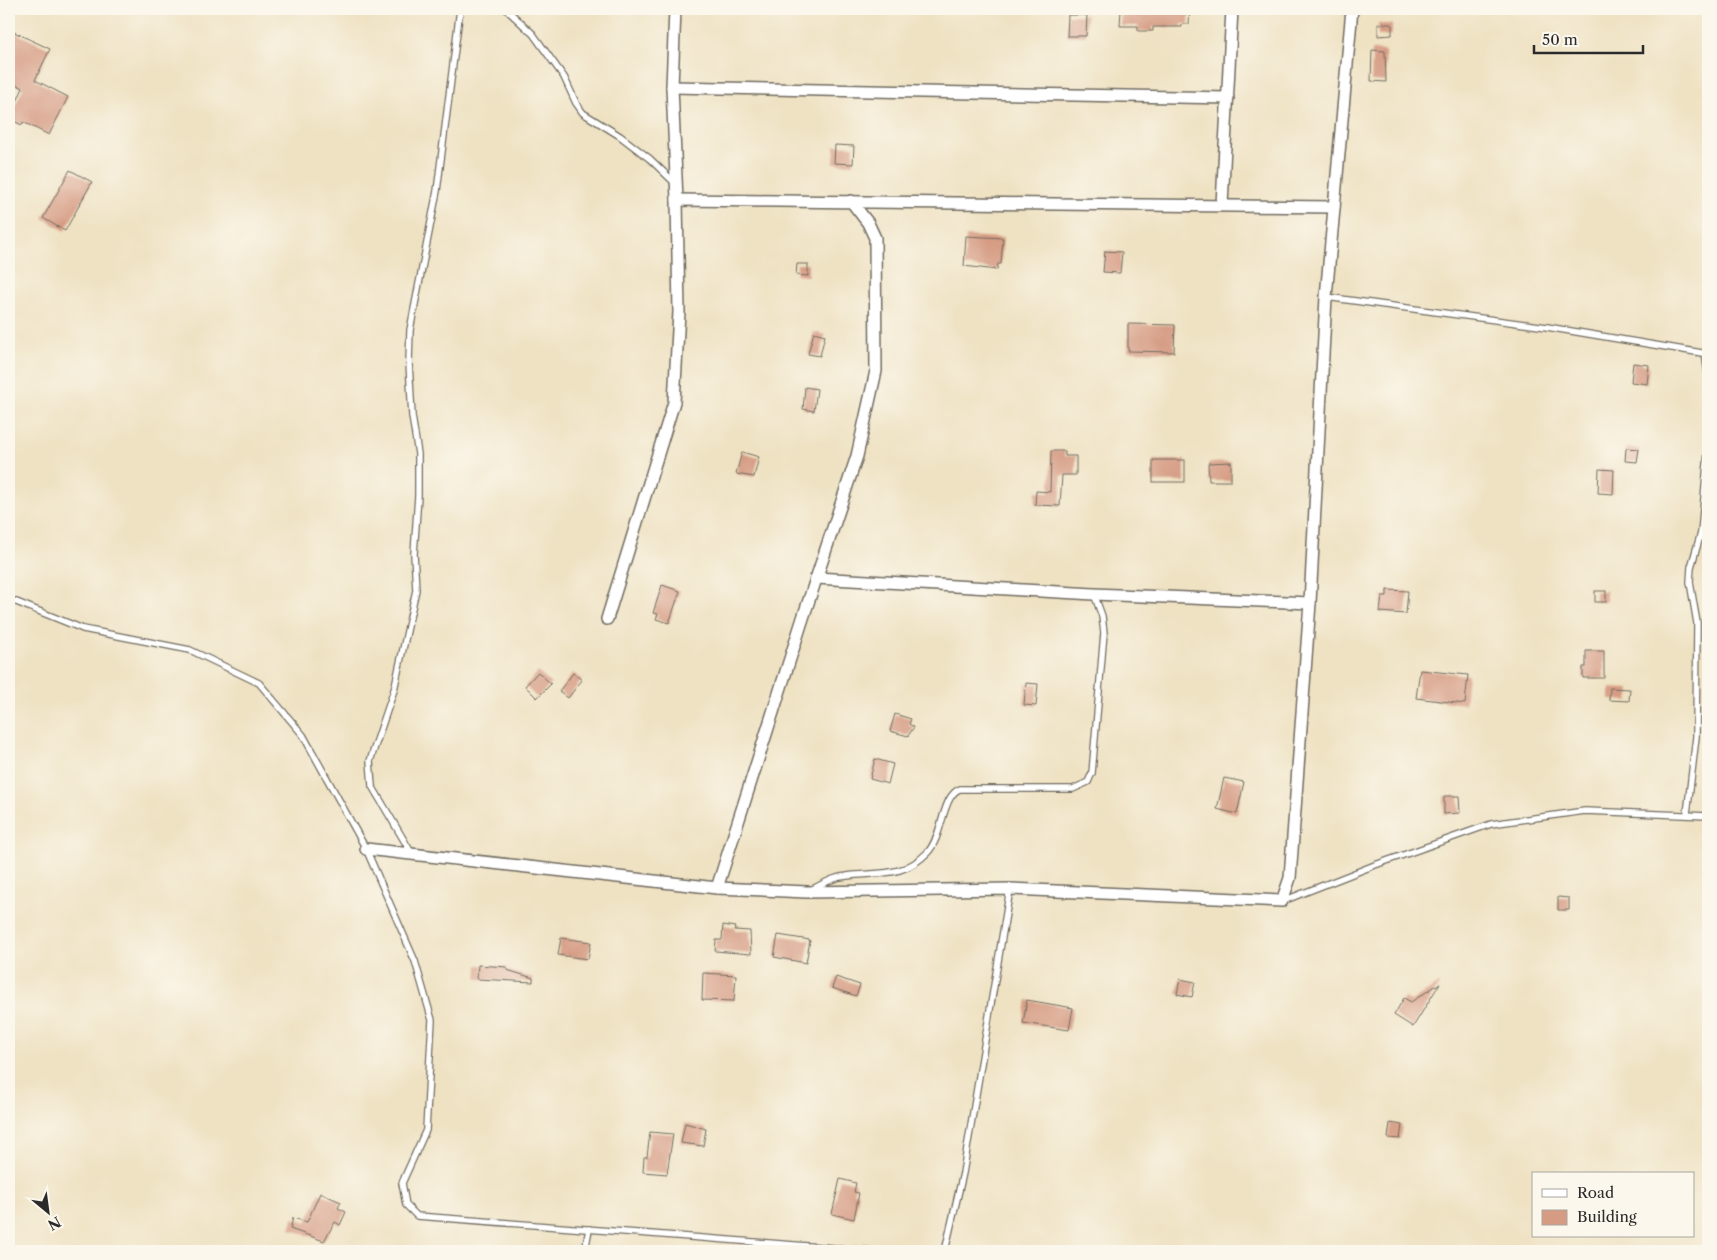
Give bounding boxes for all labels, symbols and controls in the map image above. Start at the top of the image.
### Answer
scale bar [1534,22,1643,54]
text: 50 m [1542,30,1578,49]
legend [1532,1172,1694,1238]
text: Road [1577,1183,1614,1202]
north arrow [22,1188,72,1238]
text: Building [1577,1207,1637,1226]
text: N [45,1213,64,1234]

